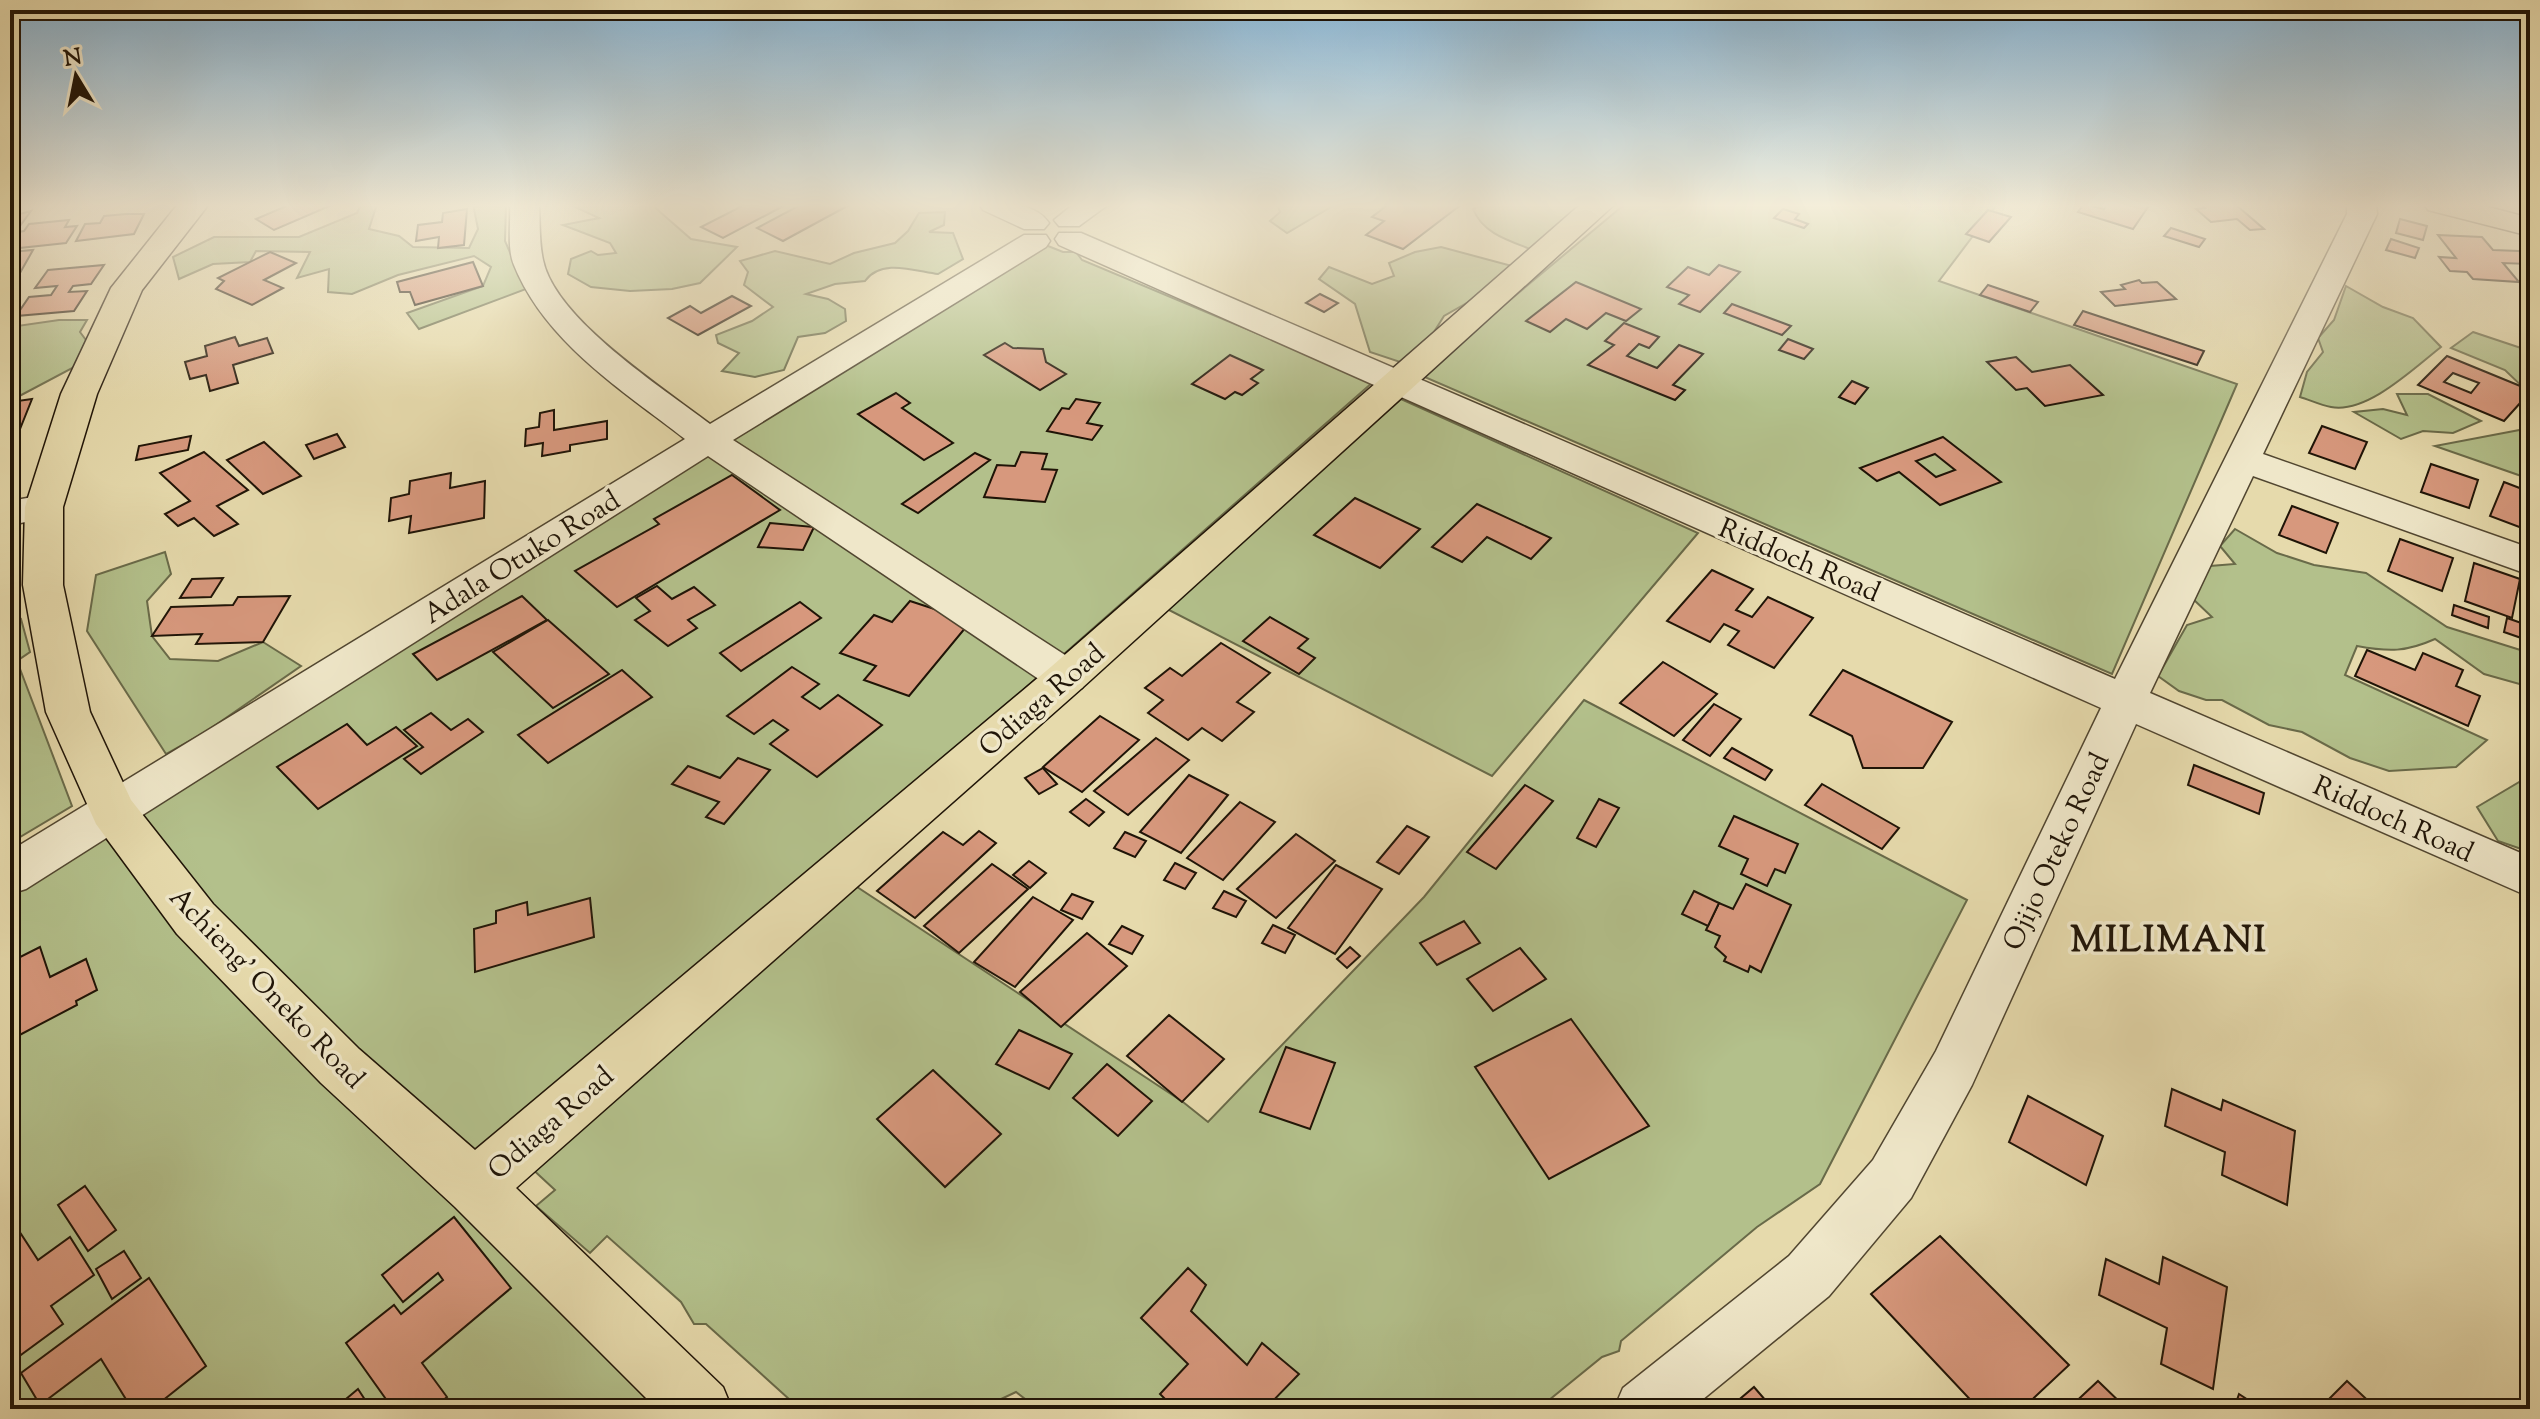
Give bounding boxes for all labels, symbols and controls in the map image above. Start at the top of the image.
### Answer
north arrow [36,36,116,116]
text: N [62,42,85,77]
street label: Adala Otuko Road [416,482,629,635]
street label: Riddoch Road [1712,510,1886,614]
street label: Odiaga Road [971,635,1115,767]
street label: Ojijo Oteko Road [1994,747,2121,958]
street label: Riddoch Road [2306,767,2480,874]
street label: Achieng' Oneko Road [159,879,373,1099]
district label: MILIMANI [2070,916,2268,968]
street label: Odiaga Road [480,1058,624,1190]

